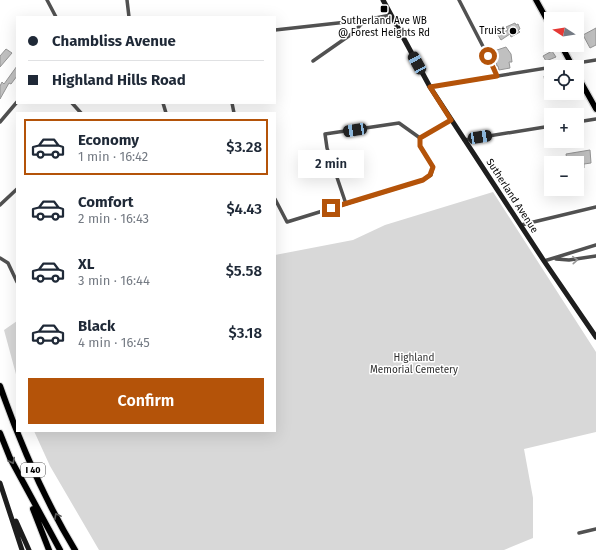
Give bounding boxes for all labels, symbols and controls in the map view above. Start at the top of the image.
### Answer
marker: Sutherland Ave WB @ Forest Heights Rd [379,4,389,14]
north arrow [544,12,584,52]
map controls [544,12,584,196]
place label: Sutherland Ave WB @ Forest Heights Rd [338,15,430,39]
place label: Truist [479,25,505,37]
marker: Truist [508,26,518,36]
text: Chambliss Avenue [52,32,176,50]
route start [479,47,497,65]
car [406,50,428,76]
button: locate [544,60,584,100]
text: Highland Hills Road [52,71,186,89]
button: + [544,108,584,148]
car [342,122,368,138]
icon: car [30,129,66,165]
car [467,129,493,145]
text: Economy [78,131,139,149]
text: $3.28 [226,138,262,156]
text: 1 min · 16:42 [78,149,148,164]
callout: 2 min [298,150,364,178]
text: 2 min [315,156,347,171]
button: − [544,156,584,196]
street label: Sutherland Avenue [484,157,540,235]
icon: car [30,191,66,227]
text: Comfort [78,193,134,211]
route end [322,199,340,217]
text: $4.43 [226,200,262,218]
text: 2 min · 16:43 [78,211,149,226]
icon: car [30,253,66,289]
text: XL [78,255,94,273]
one-way arrow [572,255,578,264]
text: $5.58 [226,262,262,280]
text: 3 min · 16:44 [78,273,150,288]
icon: car [30,315,66,351]
text: Black [78,317,115,335]
text: $3.18 [229,324,262,342]
text: 4 min · 16:45 [78,335,150,350]
park label: Highland Memorial Cemetery [370,352,458,376]
button: Confirm [28,378,264,424]
one-way arrow [7,457,15,465]
road number: I 40 [21,463,45,477]
one-way arrow [54,513,61,520]

